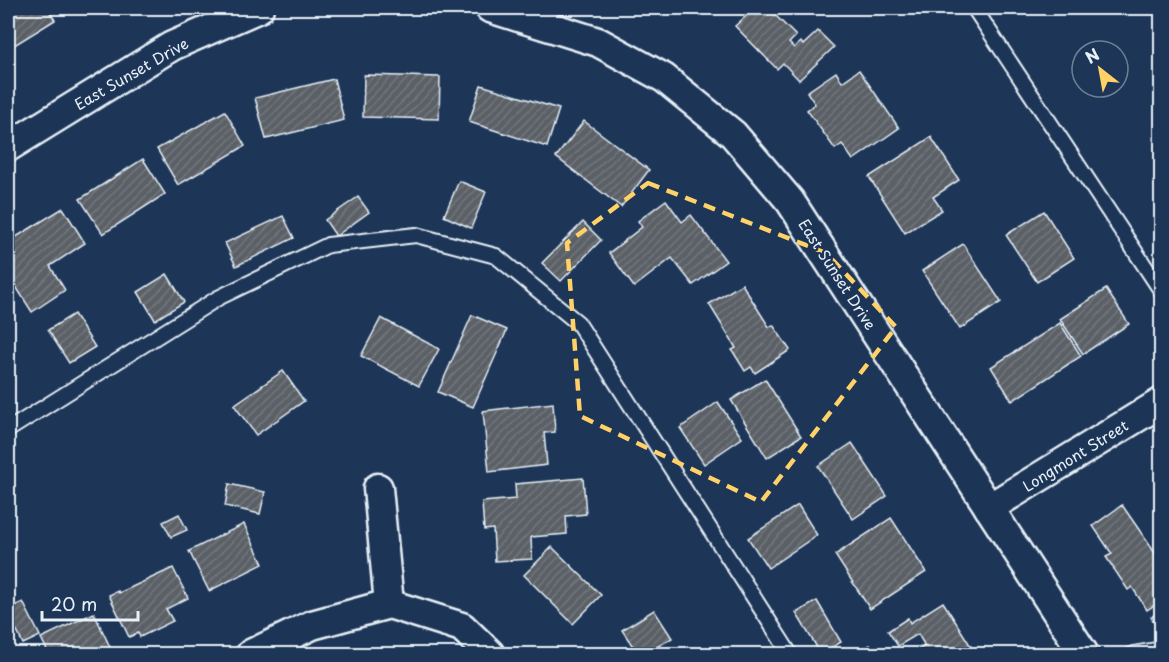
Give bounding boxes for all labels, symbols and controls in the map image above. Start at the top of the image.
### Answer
street label: East Sunset Drive [70,31,192,115]
north arrow [1070,39,1130,99]
text: N [1080,42,1103,69]
street label: East Sunset Drive [793,214,883,334]
street label: Longmont Street [1018,413,1132,497]
scale bar [42,584,138,622]
text: 20 m [51,590,97,617]

